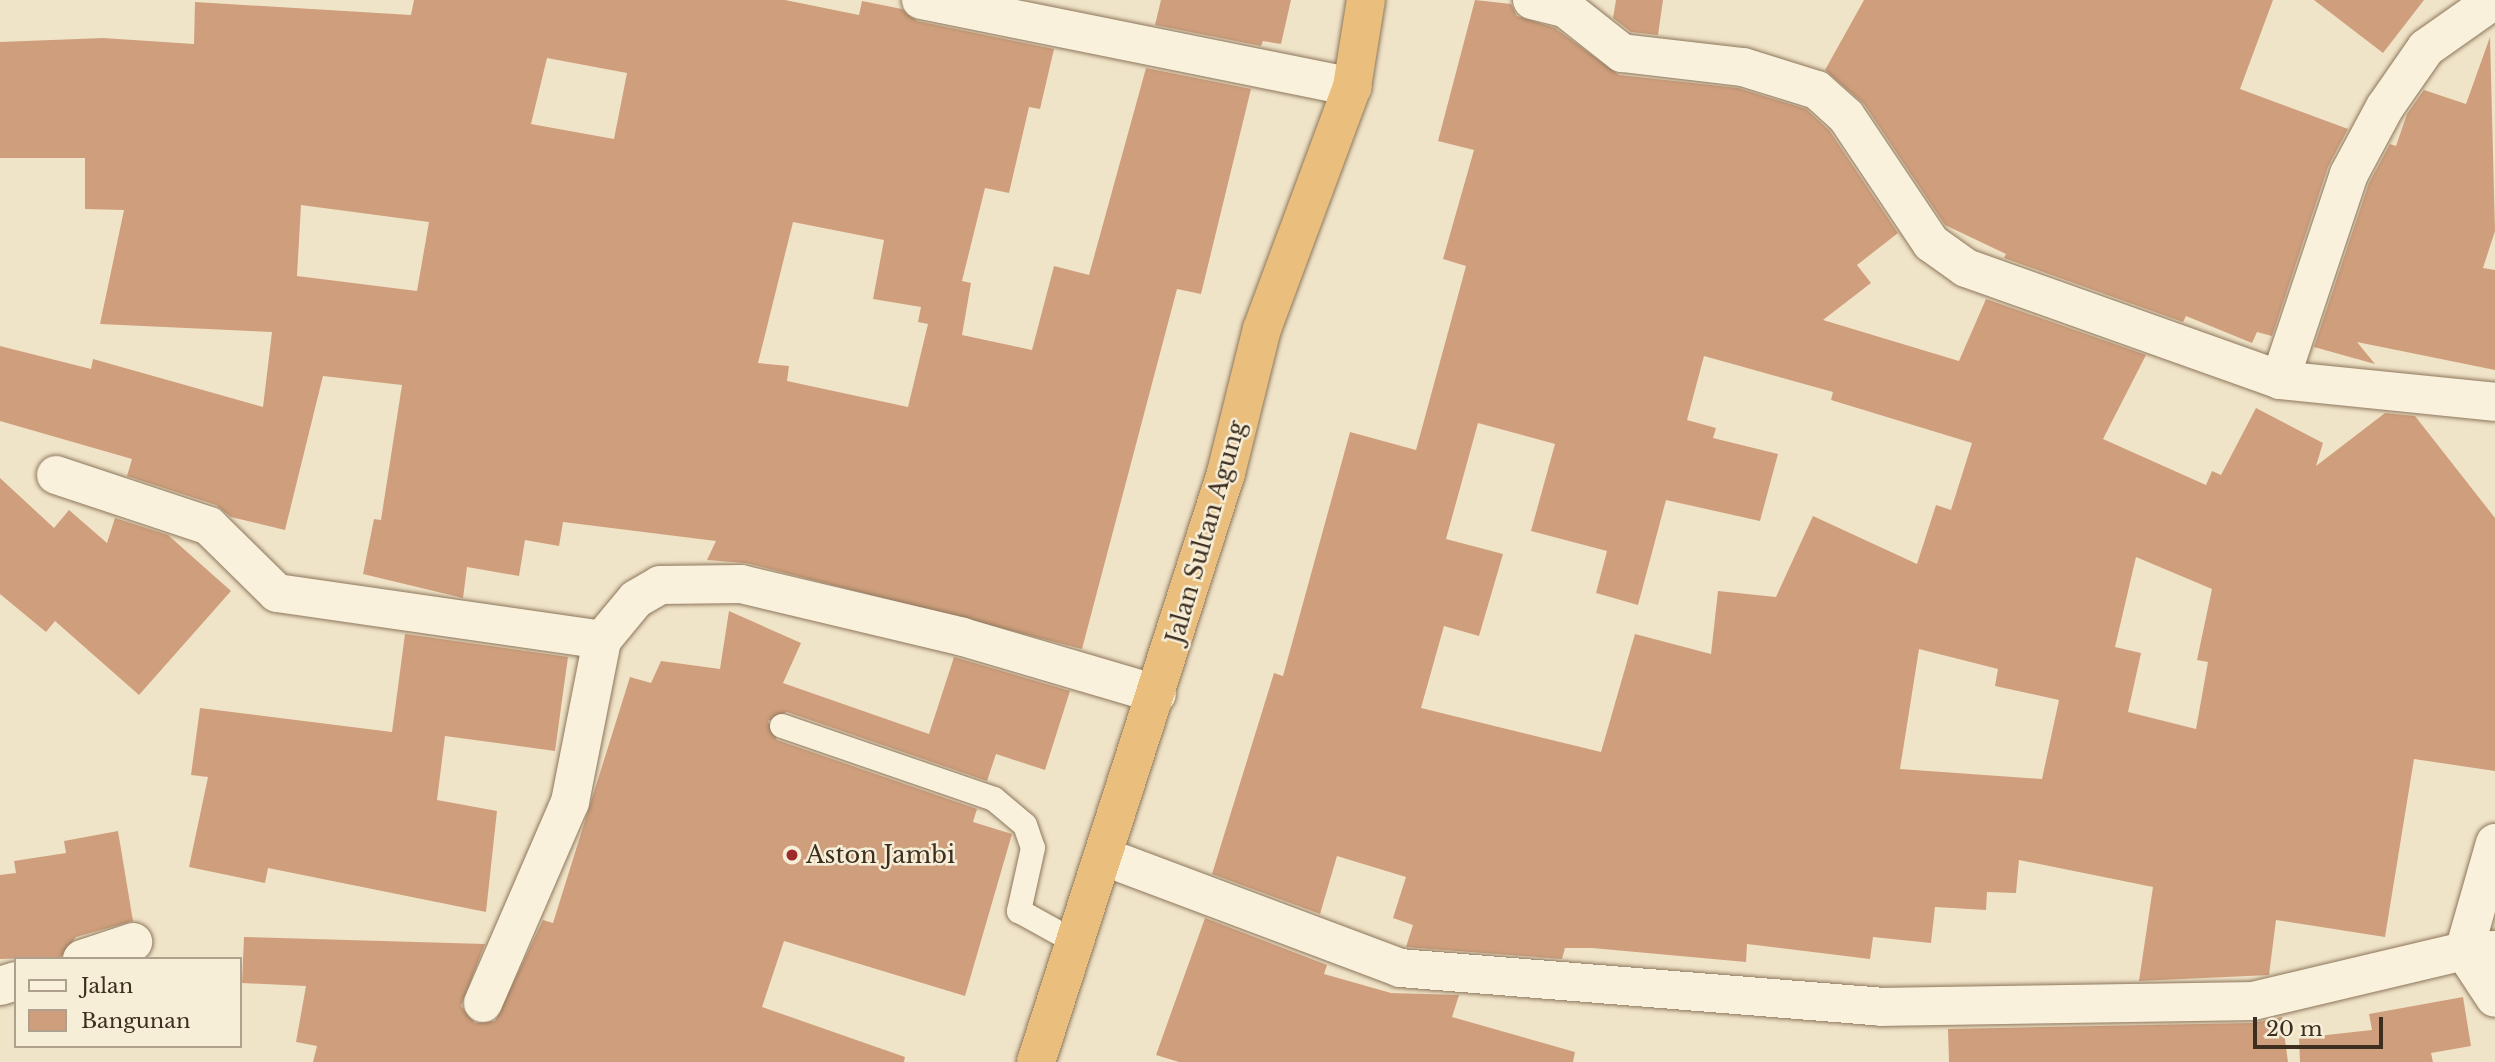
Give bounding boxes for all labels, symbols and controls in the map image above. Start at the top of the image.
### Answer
street label: Jalan Sultan Agung [1160,417,1252,647]
place label: Aston Jambi [806,841,955,869]
marker: Aston Jambi [784,847,800,863]
legend [14,957,242,1048]
text: Jalan [81,973,133,999]
scale bar [2257,1002,2386,1046]
text: Bangunan [81,1008,190,1034]
text: 20 m [2266,1016,2323,1042]

